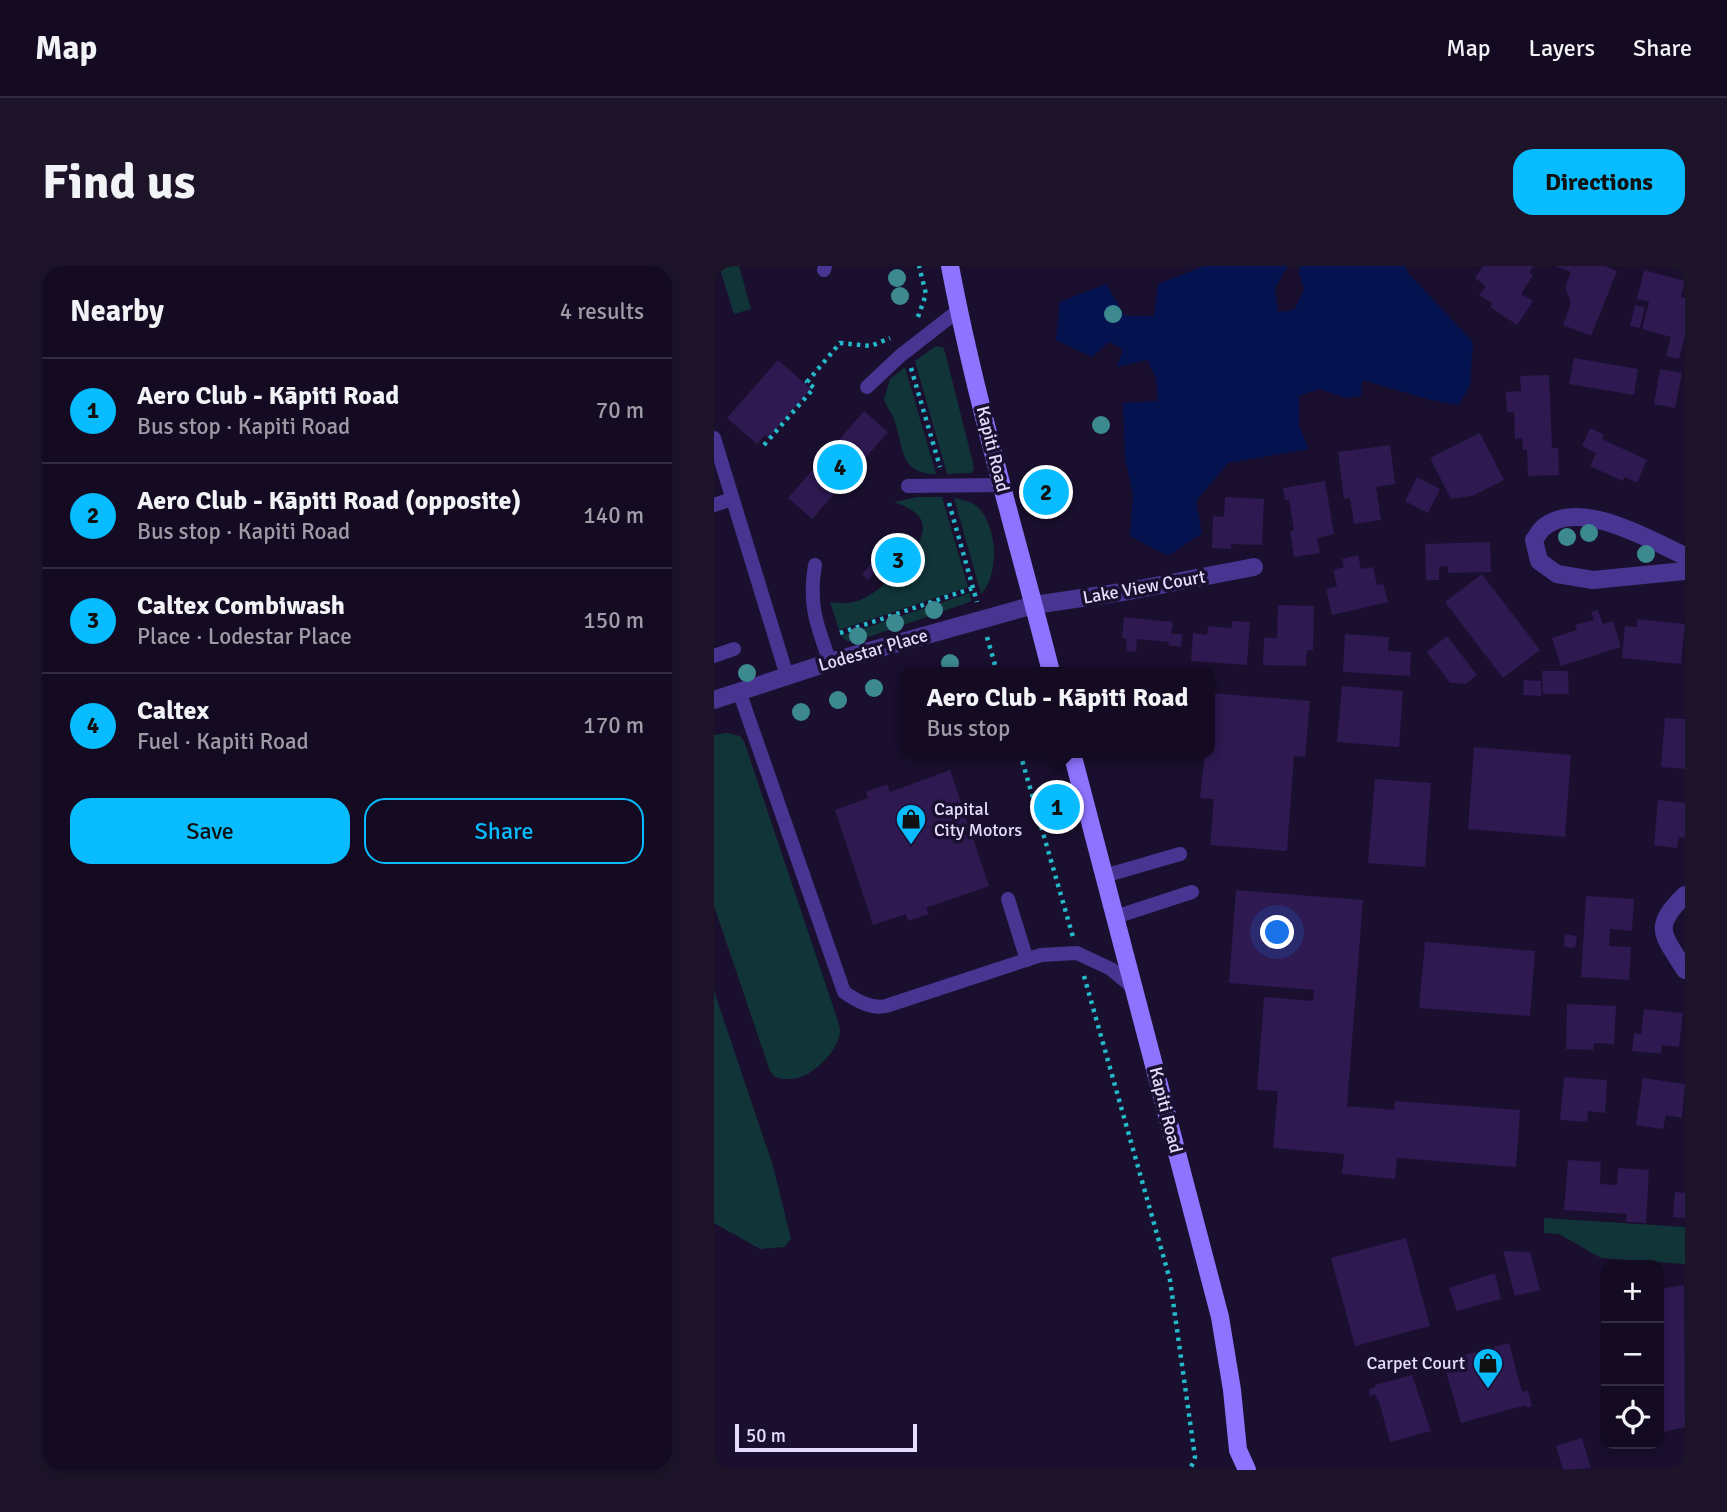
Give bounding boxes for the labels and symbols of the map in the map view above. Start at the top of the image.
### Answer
street label: Kapiti Road [972,404,1014,494]
pin: 4 [817,441,863,493]
pin: 2 [1023,466,1069,518]
pin: 3 [875,534,921,586]
street label: Lake View Court [1081,565,1207,609]
street label: Lodestar Place [816,624,930,676]
pin: 1 [1034,781,1080,833]
place label: Capital City Motors [934,798,1022,841]
shop icon: Capital City Motors [894,802,928,846]
your location [1260,915,1294,949]
street label: Kapiti Road [1145,1065,1187,1155]
shop icon: Carpet Court [1471,1346,1505,1390]
place label: Carpet Court [1366,1352,1465,1374]
scale bar [735,1421,917,1453]

